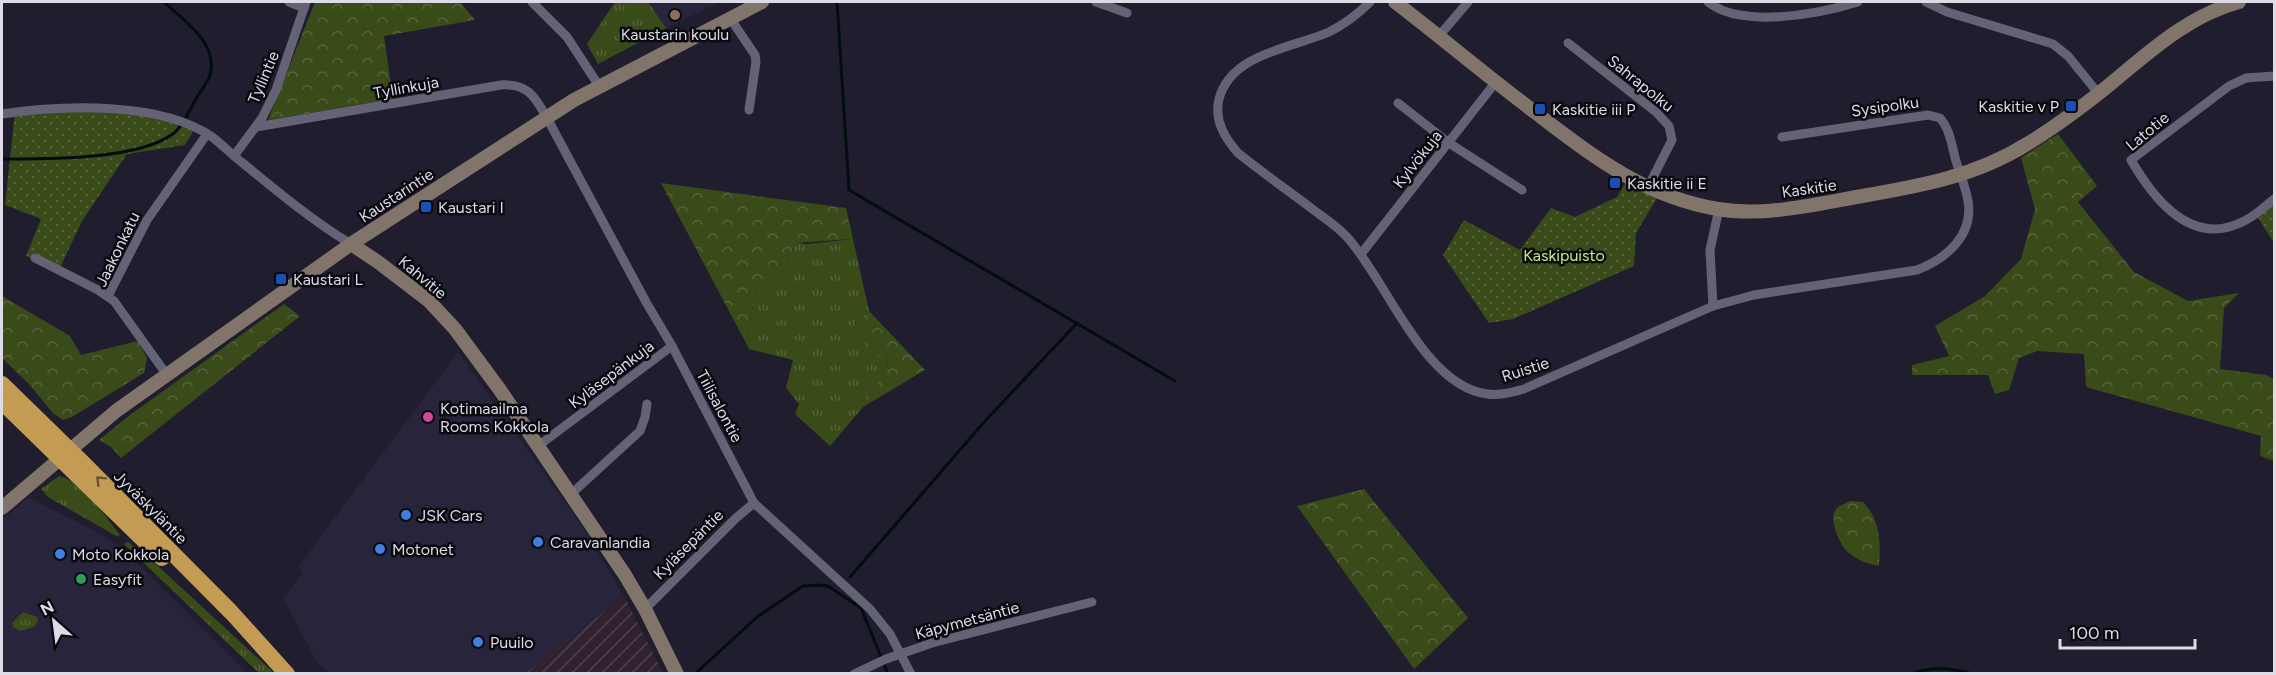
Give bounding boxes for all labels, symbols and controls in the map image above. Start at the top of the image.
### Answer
marker: Kaustarin koulu [668,8,682,22]
place label: Kaustarin koulu [621,25,729,44]
street label: Tyllintie [244,48,283,106]
street label: Sahrapolku [1604,51,1678,116]
street label: Tyllinkuja [372,72,440,103]
street label: Sysipolku [1850,92,1920,121]
place label: Kaskitie v P [1978,97,2059,116]
marker: Kaskitie v P [2064,99,2078,113]
place label: Kaskitie iii P [1552,100,1636,119]
marker: Kaskitie iii P [1533,102,1547,116]
street label: Latotie [2122,108,2173,155]
street label: Kylvökuja [1389,127,1446,192]
street label: Kaustarintie [356,164,437,227]
place label: Kaskitie ii E [1627,174,1707,193]
street label: Kaskitie [1780,175,1838,202]
marker: Kaskitie ii E [1608,176,1622,190]
place label: Kaustari I [438,198,504,217]
marker: Kaustari I [419,200,433,214]
street label: Jaakonkatu [91,209,144,290]
park label: Kaskipuisto [1523,246,1605,265]
street label: Kahvitie [395,252,451,303]
place label: Kaustari L [293,270,363,289]
marker: Kaustari L [274,272,288,286]
street label: Kyläsepänkuja [565,336,658,413]
street label: Ruistie [1499,353,1551,386]
street label: Tiilisalontie [693,367,747,446]
place label: Kotimaailma Rooms Kokkola [440,399,549,436]
marker: Kotimaailma Rooms Kokkola [421,410,435,424]
street label: Jyväskyläntie [110,467,191,548]
one-way arrow [96,477,107,487]
street label: Kyläsepäntie [649,505,727,583]
place label: JSK Cars [418,506,482,525]
marker: JSK Cars [399,508,413,522]
place label: Caravanlandia [550,533,650,552]
marker: Caravanlandia [531,535,545,549]
place label: Motonet [392,540,454,559]
marker: Motonet [373,542,387,556]
place label: Moto Kokkola [72,545,169,564]
marker: Moto Kokkola [53,547,67,561]
place label: Easyfit [93,570,142,589]
marker: Easyfit [74,572,88,586]
north arrow [24,591,84,651]
text: N [37,597,57,619]
street label: Käpymetsäntie [913,597,1022,644]
scale bar [2060,612,2195,650]
text: 100 m [2069,622,2119,644]
place label: Puuilo [490,633,534,652]
marker: Puuilo [471,635,485,649]

